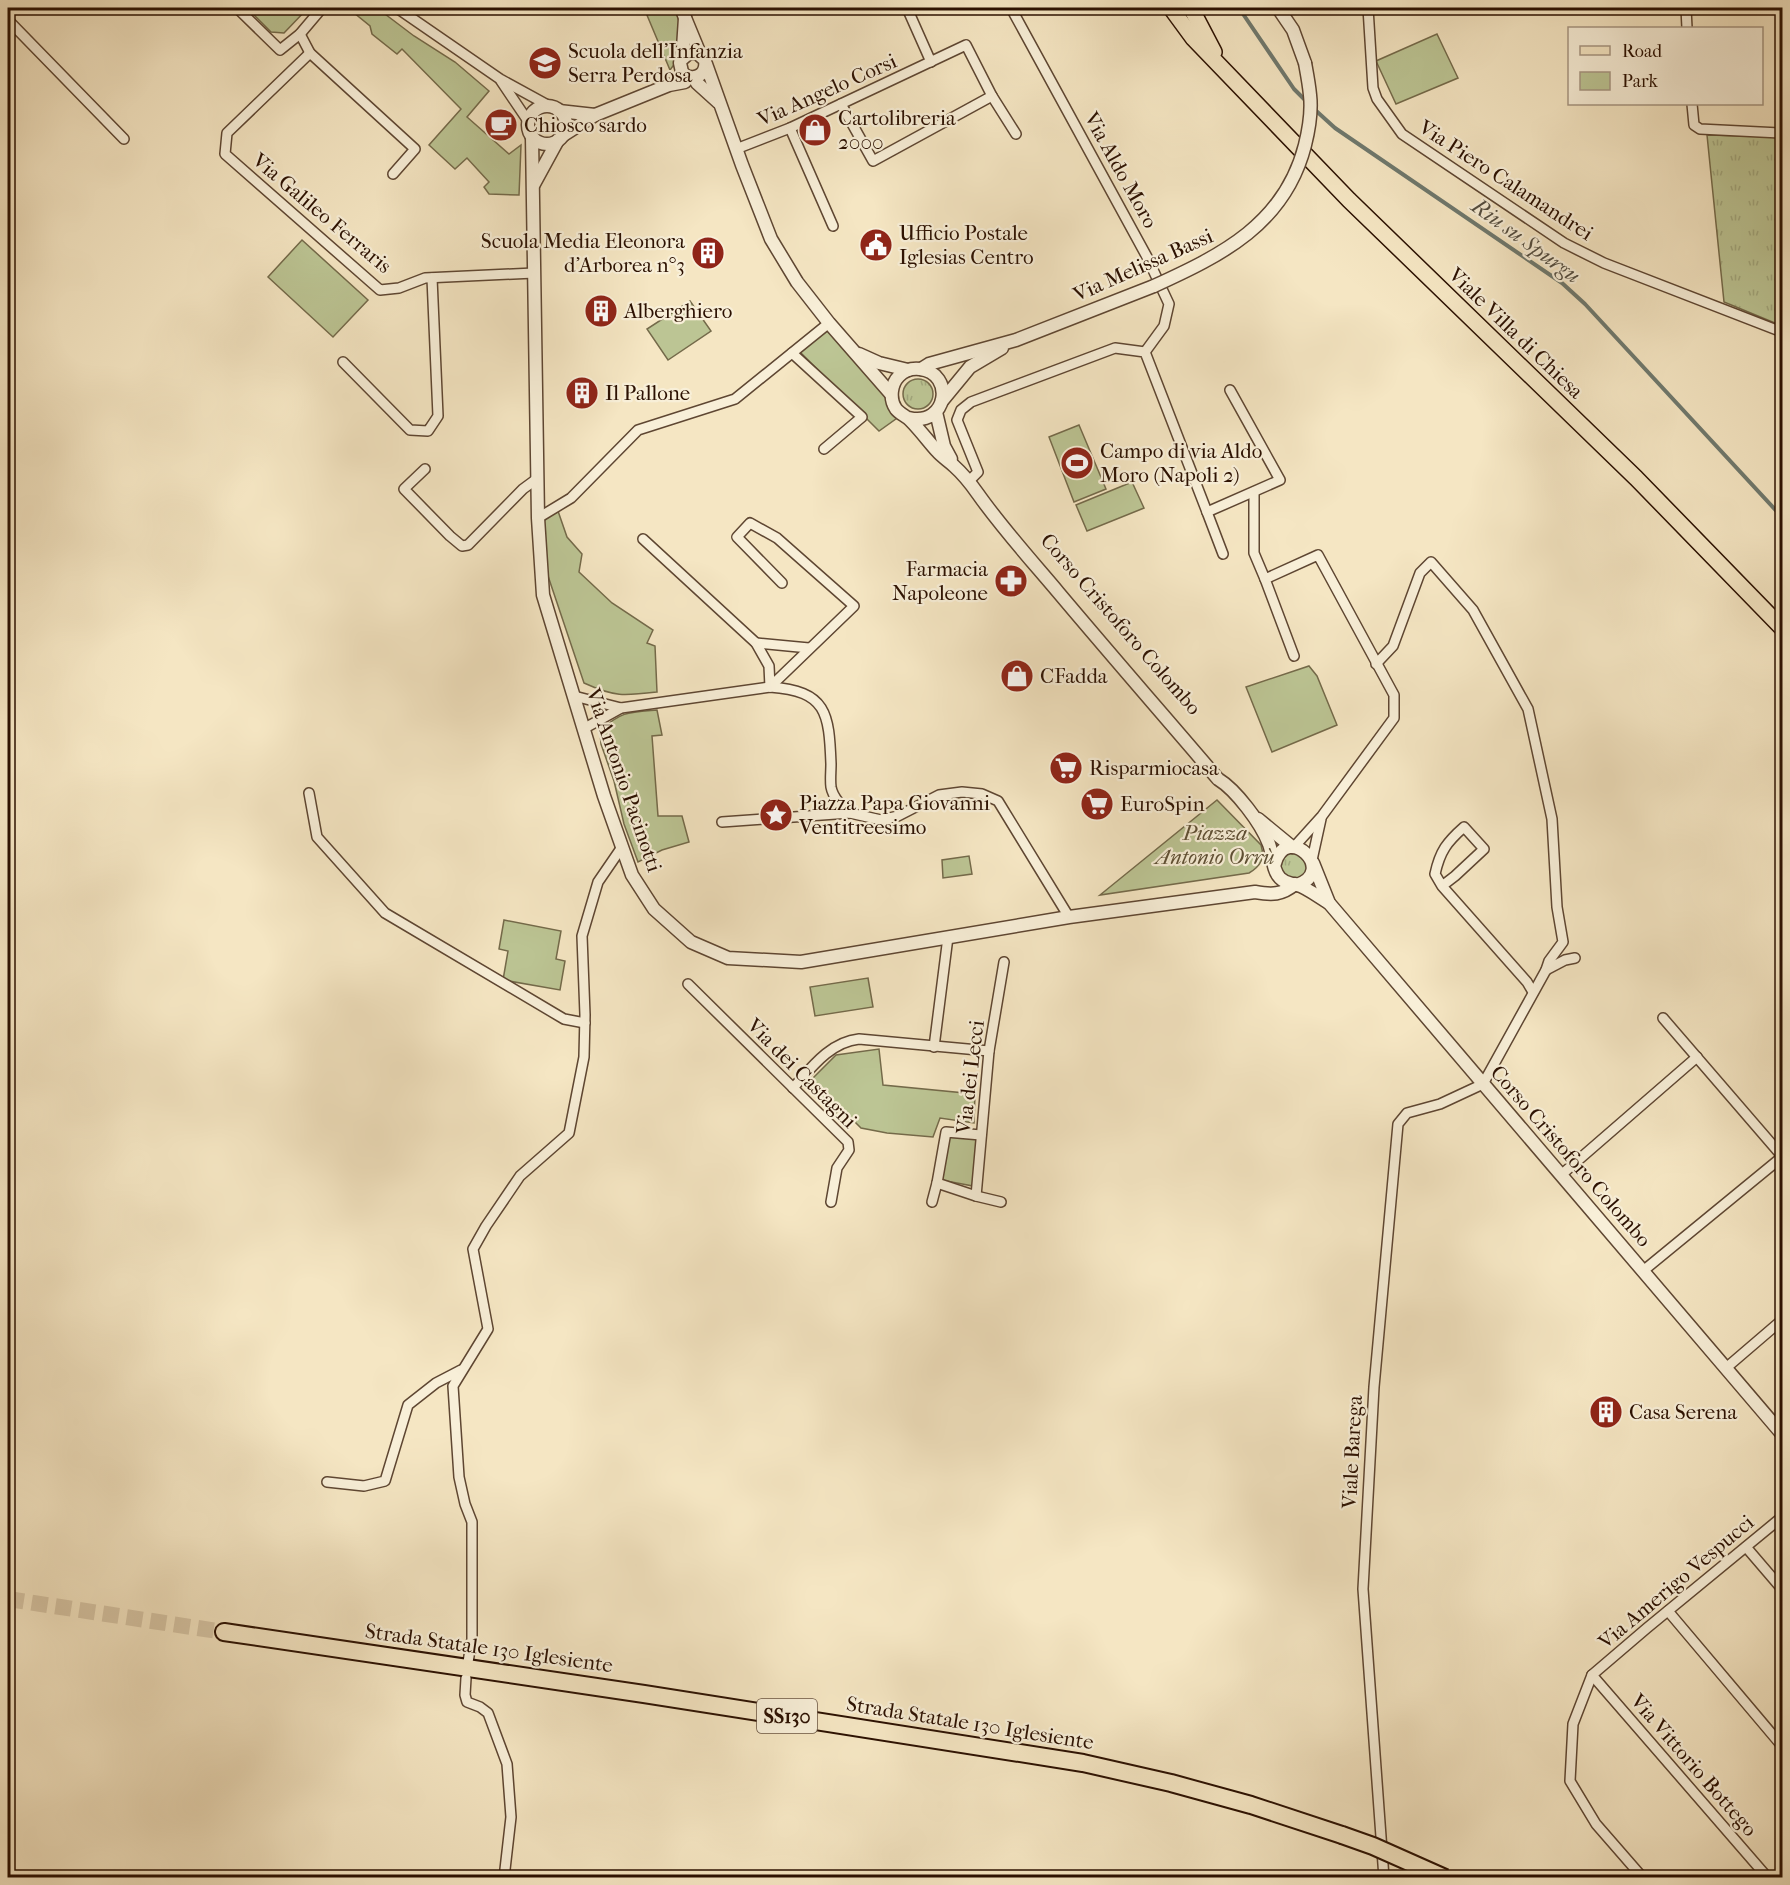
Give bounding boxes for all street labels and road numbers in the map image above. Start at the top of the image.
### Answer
street label: Via Angelo Corsi [753,49,900,132]
street label: Via Aldo Moro [1079,107,1163,232]
street label: Via Piero Calamandrei [1414,114,1597,245]
street label: Via Galileo Ferraris [247,147,396,278]
street label: Via Melissa Bassi [1069,224,1216,307]
street label: Viale Villa di Chiesa [1443,262,1588,404]
street label: Corso Cristoforo Colombo [1036,528,1206,720]
street label: Via Antonio Pacinotti [581,684,667,875]
street label: Via dei Castagni [742,1013,862,1133]
street label: Via dei Lecci [951,1019,989,1136]
street label: Corso Cristoforo Colombo [1486,1060,1656,1252]
street label: Viale Barega [1337,1394,1367,1510]
street label: Via Amerigo Vespucci [1593,1510,1758,1655]
street label: Strada Statale 130 Iglesiente [364,1619,614,1677]
street label: Via Vittorio Bottego [1625,1688,1762,1841]
street label: Strada Statale 130 Iglesiente [845,1692,1095,1754]
road number: SS130 [757,1699,817,1733]

